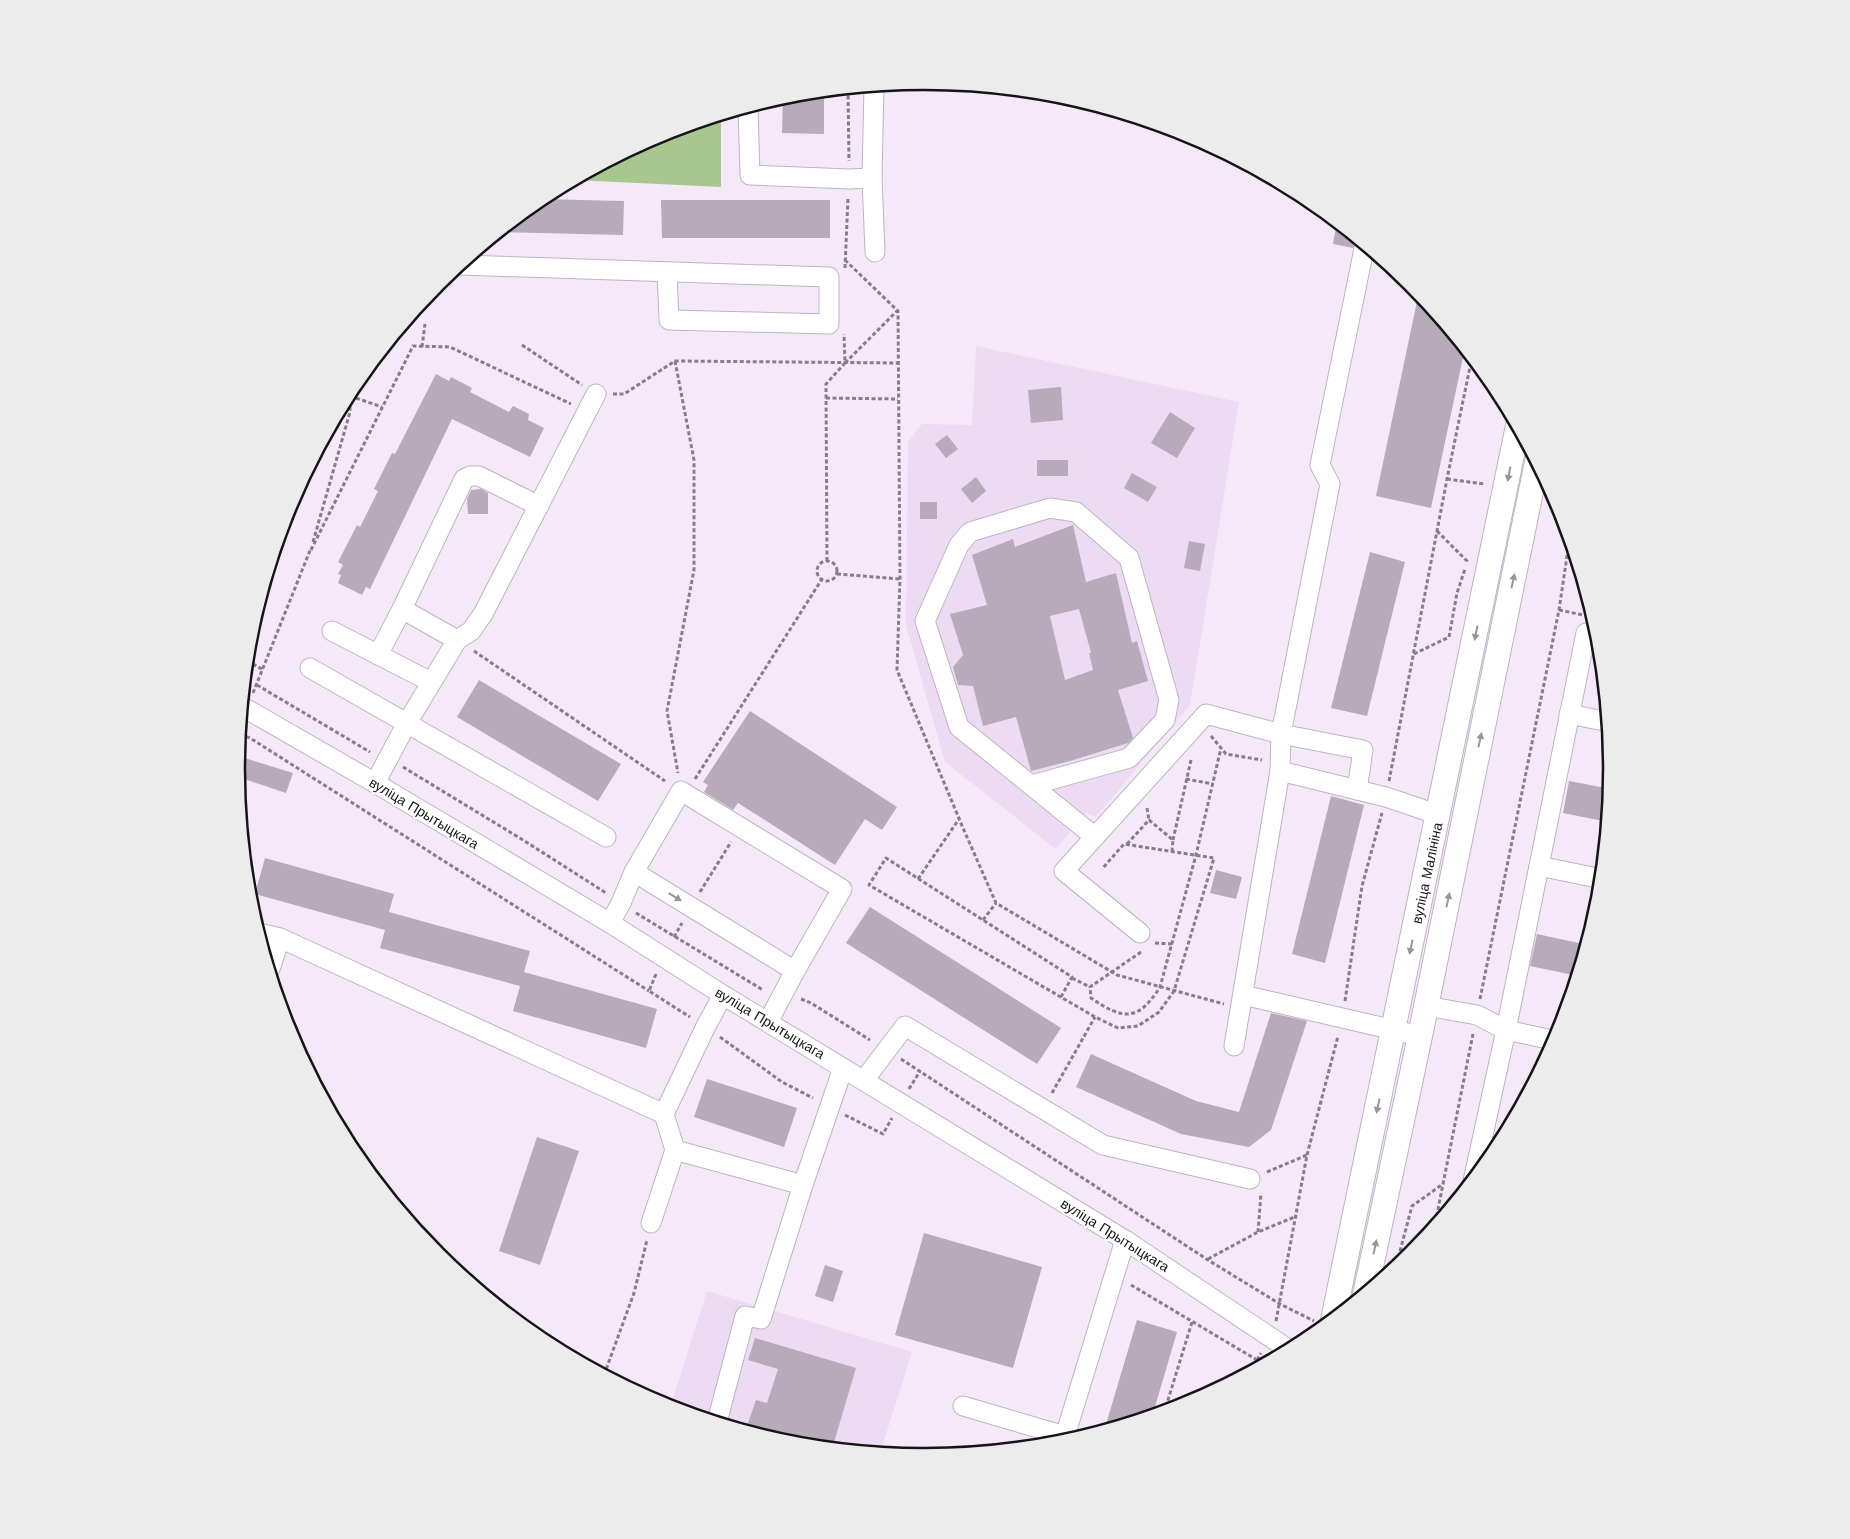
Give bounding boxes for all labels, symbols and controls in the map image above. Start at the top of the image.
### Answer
one-way arrow [1504,466,1512,482]
one-way arrow [1509,574,1517,589]
one-way arrow [1472,626,1480,641]
one-way arrow [1477,732,1485,748]
street label: вуліца Прытыцкага [366,774,482,852]
street label: вуліца Малініна [1408,821,1446,925]
one-way arrow [669,892,682,901]
one-way arrow [1444,892,1452,907]
one-way arrow [1407,939,1415,955]
street label: вуліца Прытыцкага [712,984,828,1062]
one-way arrow [1374,1098,1382,1114]
street label: вуліца Прытыцкага [1058,1195,1172,1275]
one-way arrow [1371,1239,1379,1255]

